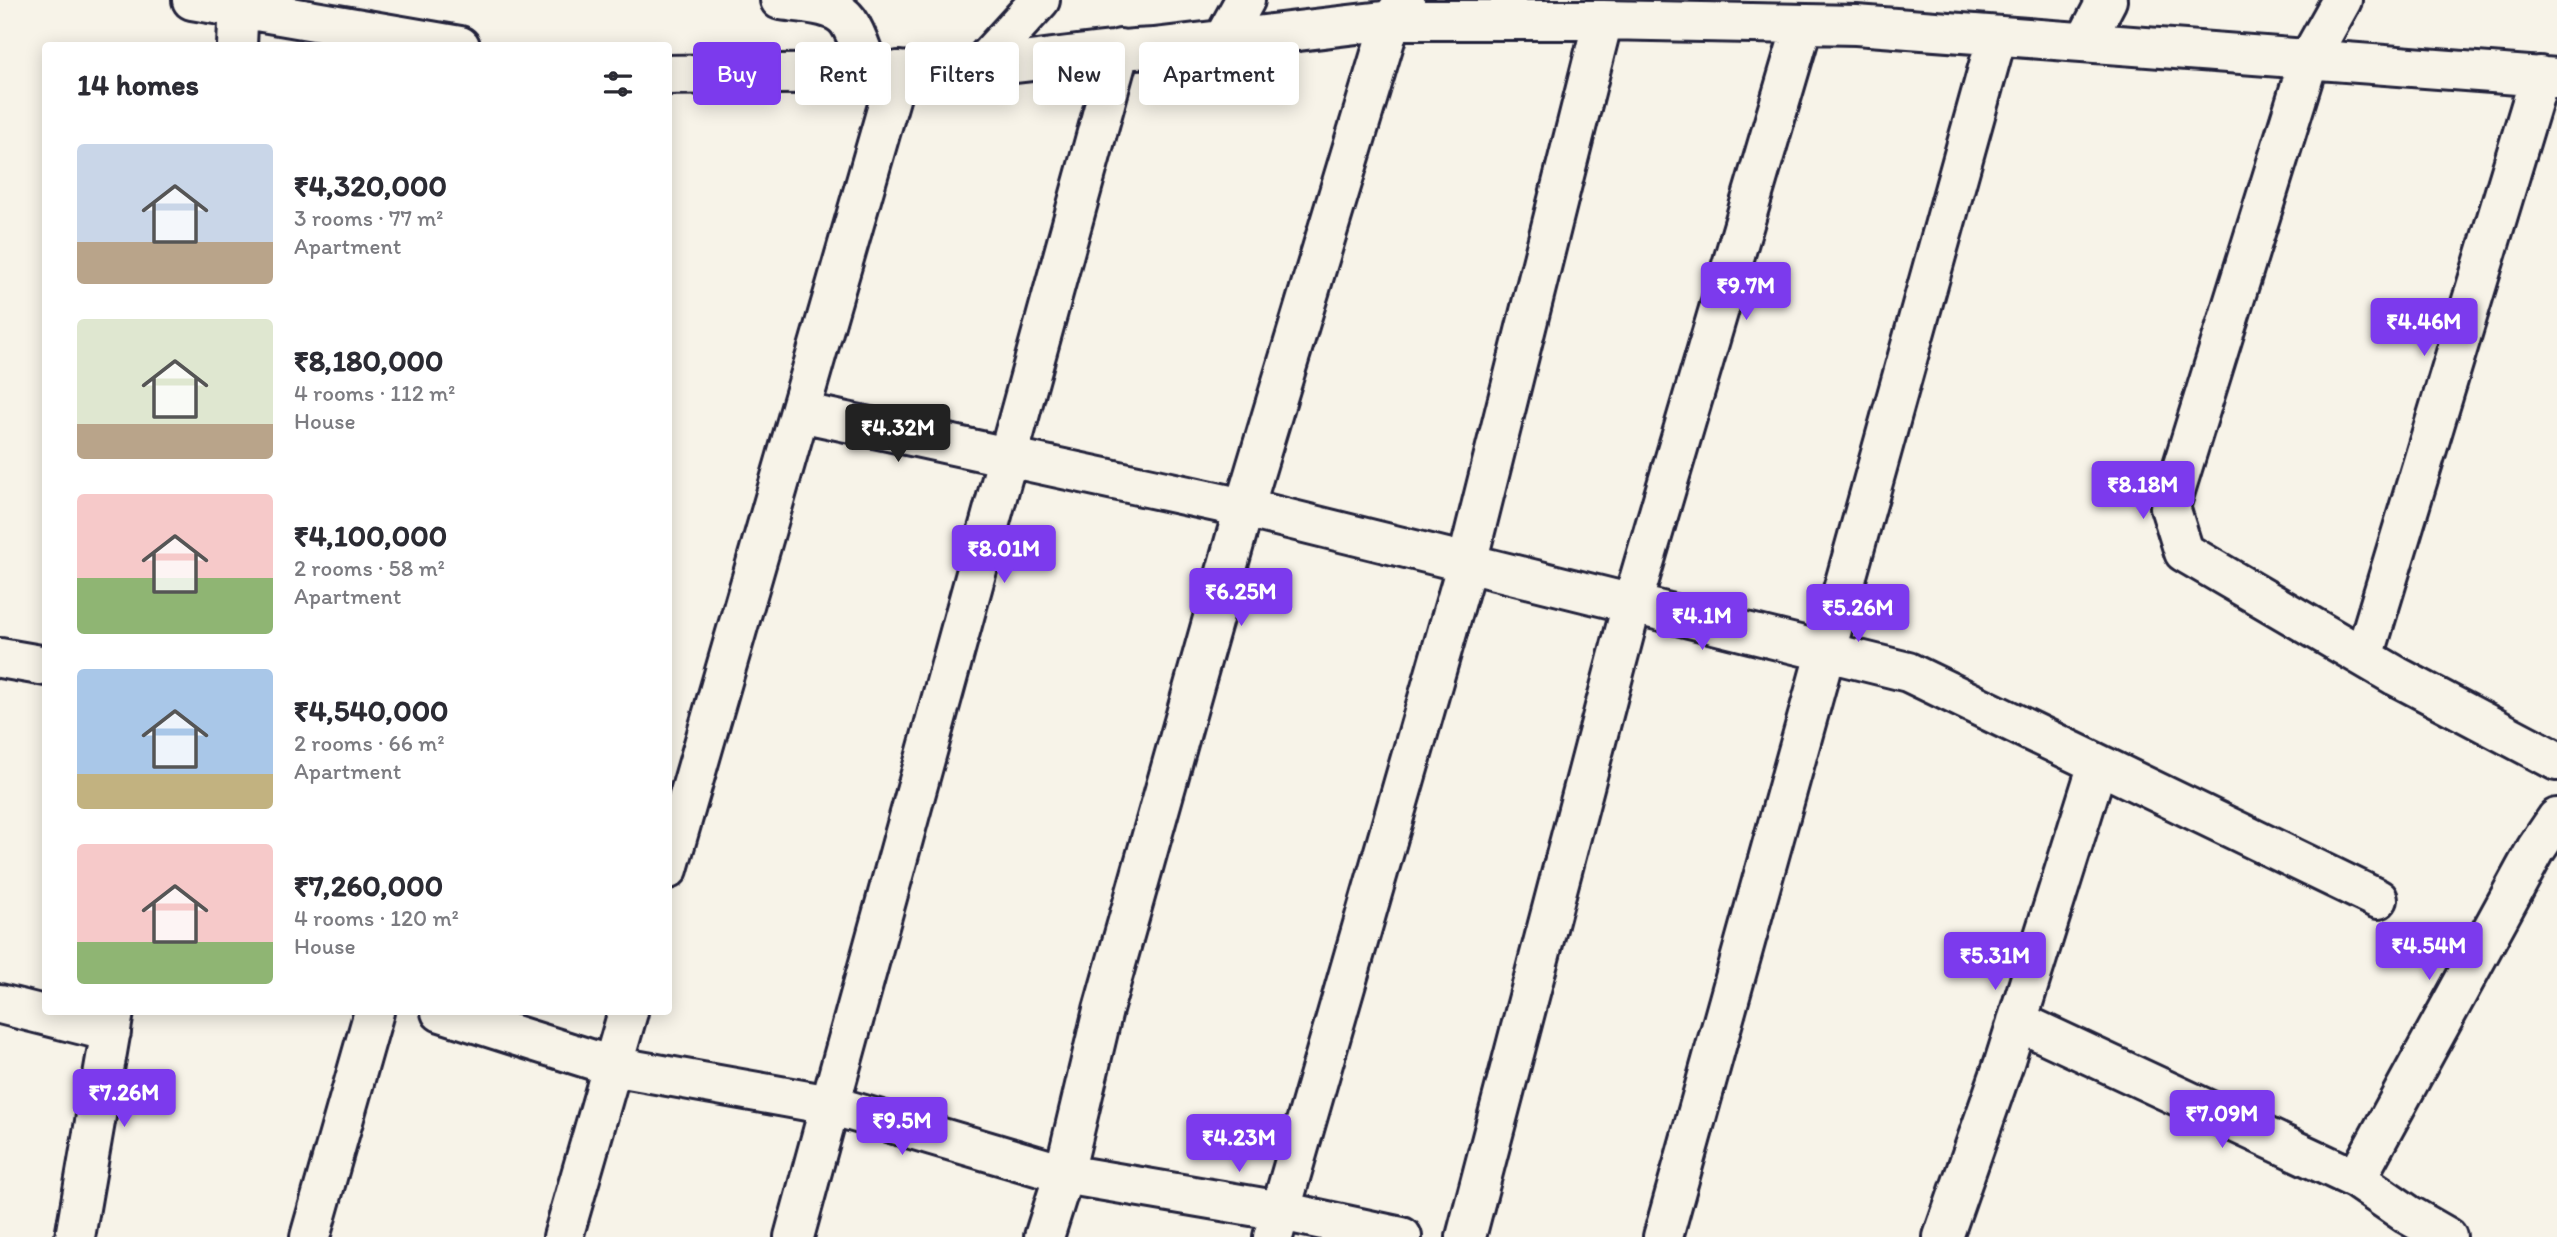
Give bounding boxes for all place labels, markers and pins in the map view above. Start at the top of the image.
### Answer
pin: ₹9.7M [1697,262,1795,322]
pin: ₹4.46M [2367,298,2481,358]
pin: ₹4.32M [841,405,955,464]
pin: ₹8.18M [2086,462,2200,521]
pin: ₹8.01M [947,526,1061,585]
pin: ₹6.25M [1184,568,1298,628]
pin: ₹5.26M [1801,584,1915,644]
pin: ₹4.1M [1653,592,1751,652]
pin: ₹4.54M [2372,922,2486,982]
pin: ₹5.31M [1938,932,2052,992]
pin: ₹7.26M [67,1070,181,1129]
pin: ₹7.09M [2165,1090,2279,1150]
pin: ₹9.5M [853,1098,951,1157]
pin: ₹4.23M [1182,1114,1296,1174]

